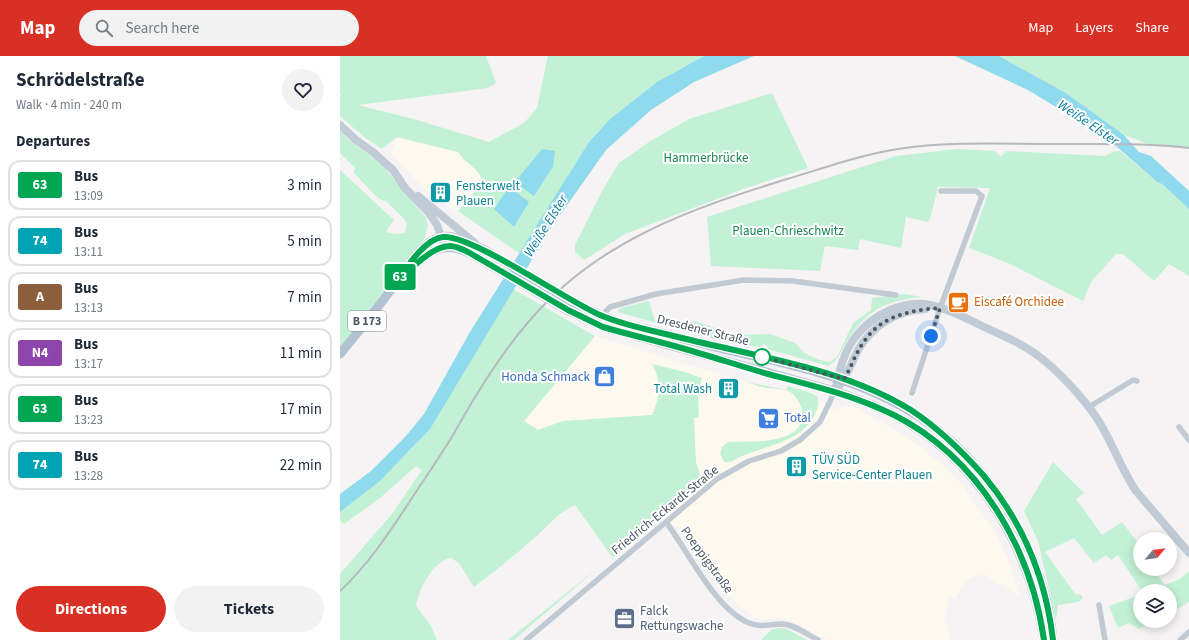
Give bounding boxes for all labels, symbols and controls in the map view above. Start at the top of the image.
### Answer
search box [79,10,359,46]
text: Map [20,15,55,42]
icon: search [93,17,115,39]
text: Search here [125,18,199,39]
text: Map [1028,18,1053,38]
text: Layers [1075,18,1113,38]
text: Share [1135,18,1169,38]
text: Schrödelstraße [16,67,145,94]
button: heart [282,69,324,111]
water label: Weiße Elster [1053,95,1124,151]
text: Walk · 4 min · 240 m [16,96,122,114]
text: Departures [16,131,90,152]
park label: Hammerbrücke [664,149,748,167]
text: Bus [74,166,98,187]
text: 63 [33,175,47,195]
text: 3 min [287,175,322,196]
place label: Fensterwelt Plauen [456,177,520,210]
building icon: Fensterwelt Plauen [428,180,454,206]
text: 13:09 [74,187,103,205]
water label: Weiße Elster [519,190,574,261]
text: Bus [74,222,98,243]
park label: Plauen-Chrieschwitz [732,222,844,240]
text: 74 [33,231,47,251]
text: 5 min [287,231,322,252]
text: 13:11 [74,243,103,261]
line badge: 63 [382,264,418,290]
text: 63 [393,267,407,287]
text: Bus [74,278,98,299]
text: A [36,287,44,307]
text: 7 min [287,287,322,308]
cafe icon: Eiscafé Orchidee [945,289,971,315]
place label: Eiscafé Orchidee [974,293,1064,311]
text: 13:13 [74,299,103,317]
street label: Dresdener Straße [655,310,751,350]
road number: B 173 [348,311,386,331]
your location [921,326,941,346]
text: Bus [74,334,98,355]
text: N4 [32,343,48,363]
text: 11 min [280,343,322,364]
unlabelled marker [753,348,771,366]
text: 13:17 [74,355,103,373]
shop icon: Honda Schmack [592,364,618,390]
place label: Honda Schmack [501,368,591,386]
building icon: Total Wash [715,376,741,402]
place label: Total Wash [653,380,712,398]
text: Bus [74,390,98,411]
text: 63 [33,399,47,419]
text: 17 min [280,399,322,420]
supermarket icon: Total [755,405,781,431]
place label: Total [784,409,811,427]
text: 13:23 [74,411,103,429]
text: Bus [74,446,98,467]
place label: TÜV SÜD Service-Center Plauen [812,451,932,484]
building icon: TÜV SÜD Service-Center Plauen [783,454,809,480]
text: 74 [33,455,47,475]
text: 22 min [280,455,322,476]
street label: Friedrich-Eckardt-Straße [608,461,722,559]
text: 13:28 [74,467,103,485]
street label: Poeppigstraße [677,523,737,597]
north arrow [1133,532,1177,576]
map controls [1133,532,1177,628]
button: layers [1133,584,1177,628]
button: Directions [16,586,166,632]
button: Tickets [174,586,324,632]
place label: Falck Rettungswache [640,602,724,635]
office icon: Falck Rettungswache [612,605,638,631]

